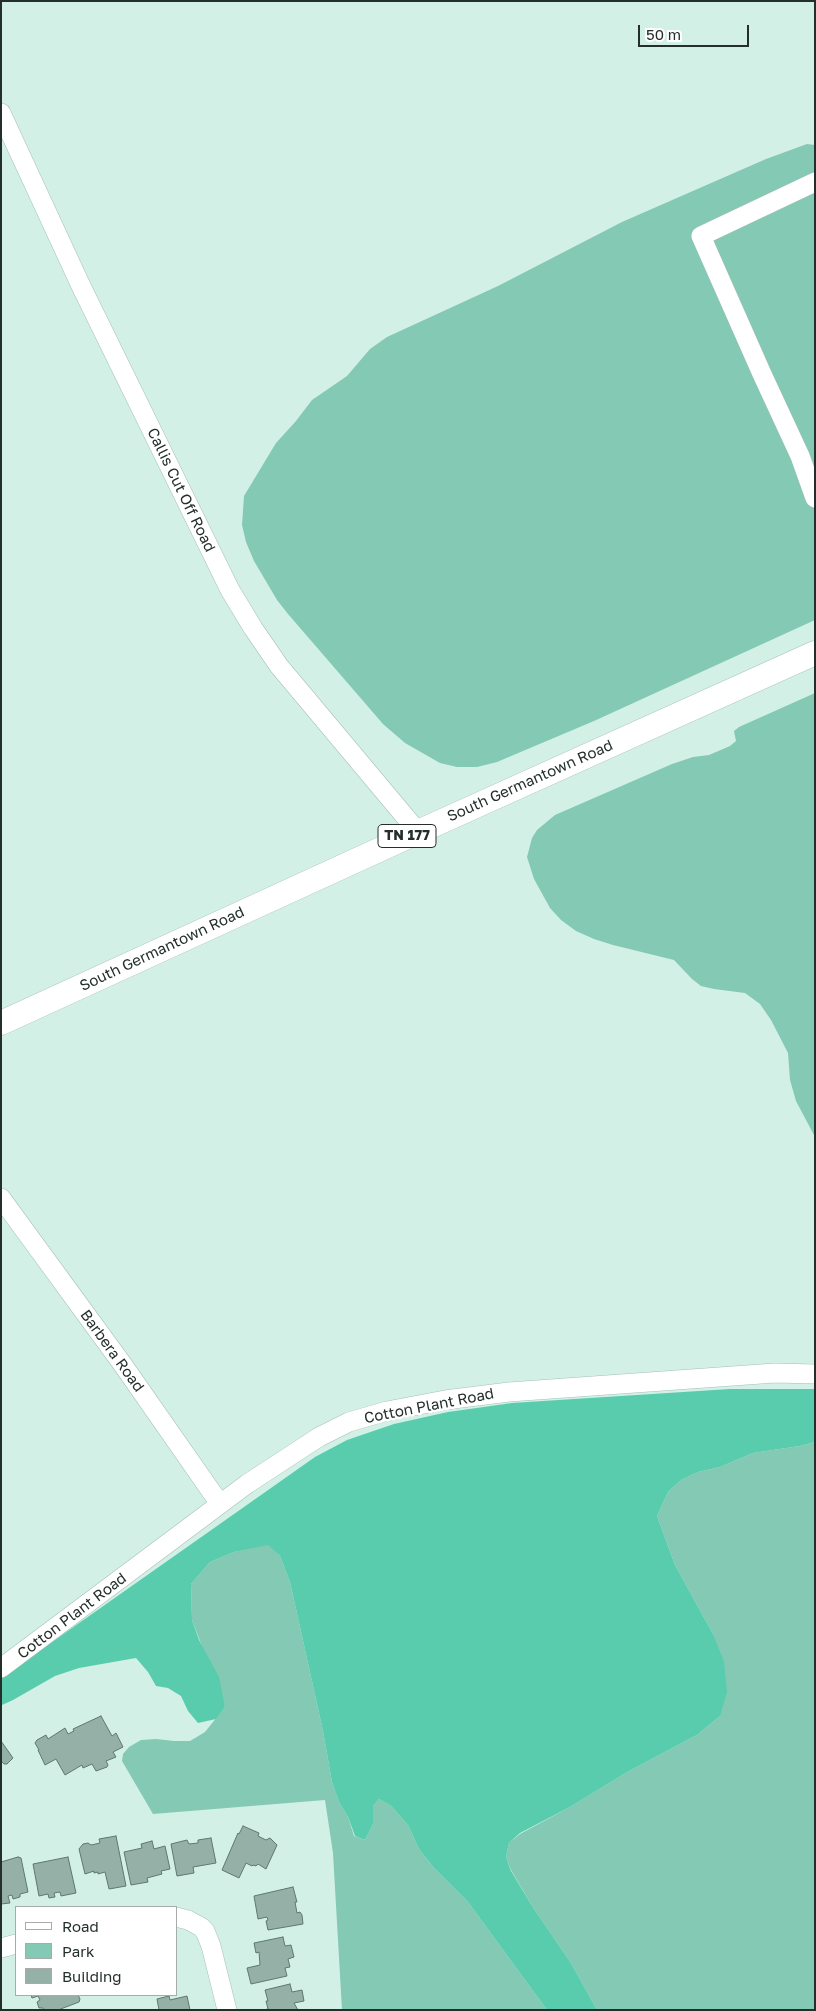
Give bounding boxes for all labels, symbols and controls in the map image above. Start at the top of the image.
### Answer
scale bar [641,15,752,47]
text: 50 m [646,25,681,43]
street label: Callis Cut Off Road [143,425,219,555]
street label: South Germantown Road [444,736,616,826]
road number: TN 177 [378,824,436,848]
street label: South Germantown Road [77,903,247,995]
street label: Barbera Road [76,1306,148,1396]
street label: Cotton Plant Road [363,1385,495,1427]
street label: Cotton Plant Road [14,1569,130,1663]
legend [15,1906,178,1996]
text: Road [62,1917,99,1935]
text: Park [62,1942,94,1960]
text: Building [62,1967,122,1985]

